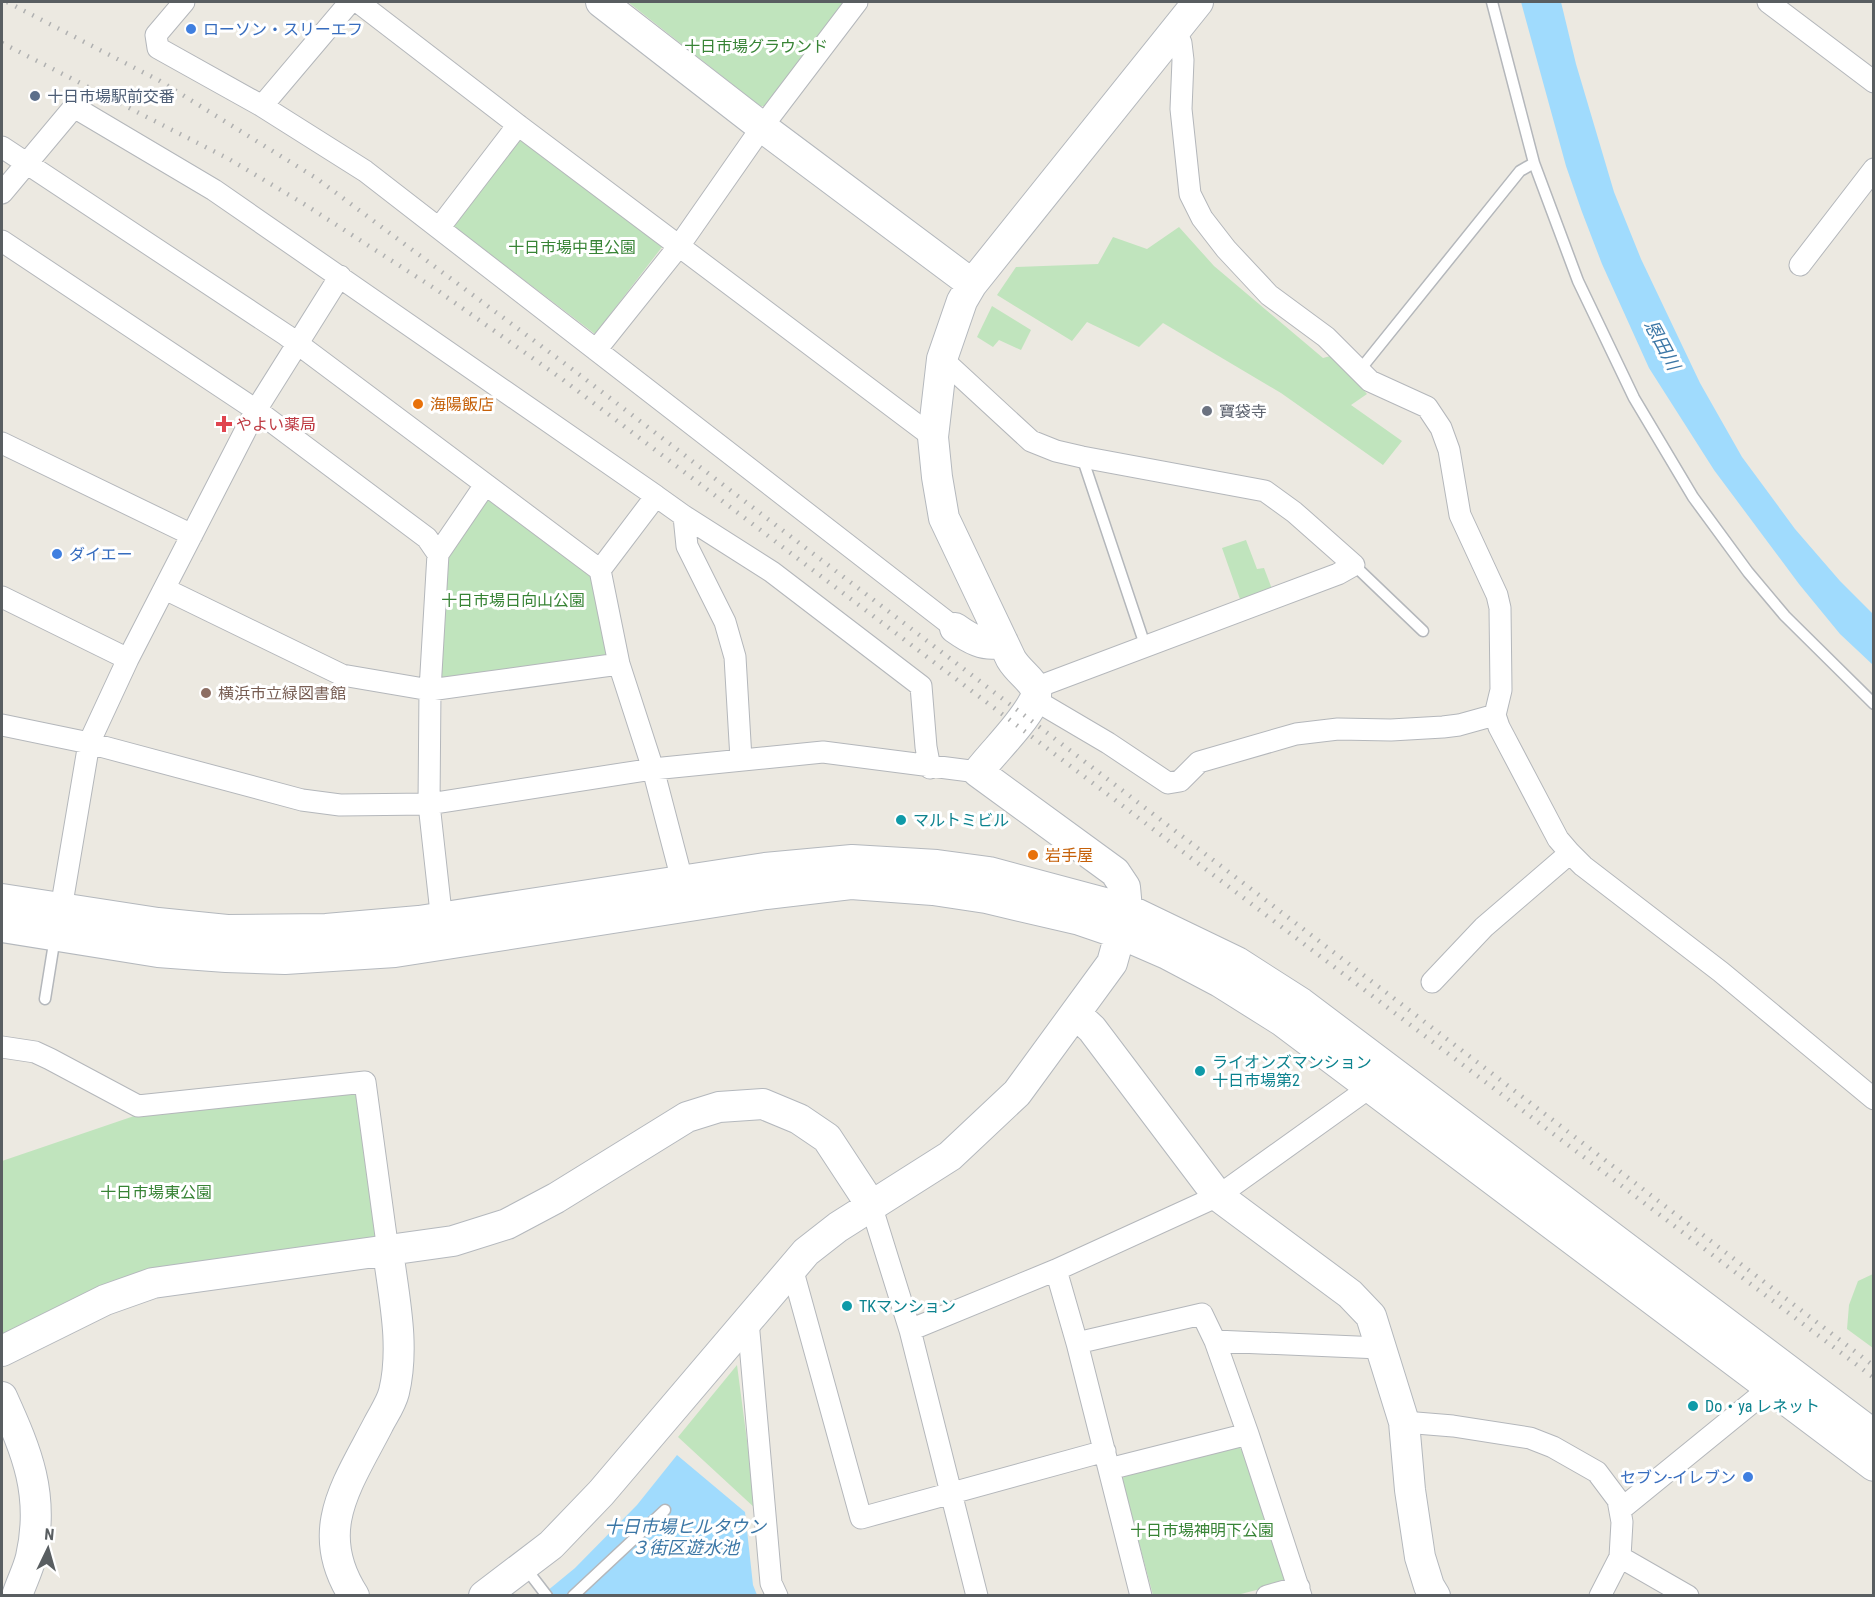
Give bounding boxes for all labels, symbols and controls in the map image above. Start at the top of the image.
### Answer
place label: ローソン・スリーエフ [203,20,363,39]
marker: ローソン・スリーエフ [184,22,198,36]
park label: 十日市場グラウンド [684,37,828,56]
place label: 十日市場駅前交番 [47,87,175,106]
marker: 十日市場駅前交番 [28,89,42,103]
park label: 十日市場中里公園 [508,238,636,257]
water label: 恩田川 [1640,316,1685,375]
place label: 海陽飯店 [430,395,494,414]
marker: 海陽飯店 [411,397,425,411]
place label: 寶袋寺 [1219,402,1267,421]
marker: 寶袋寺 [1200,404,1214,418]
place label: やよい薬局 [236,415,316,434]
marker: やよい薬局 [217,417,231,431]
place label: ダイエー [69,545,133,564]
marker: ダイエー [50,547,64,561]
park label: 十日市場日向山公園 [441,591,585,610]
place label: 横浜市立緑図書館 [218,684,346,703]
marker: 横浜市立緑図書館 [199,686,213,700]
place label: マルトミビル [913,811,1009,830]
marker: マルトミビル [894,813,908,827]
place label: 岩手屋 [1045,846,1093,865]
marker: 岩手屋 [1026,848,1040,862]
place label: ライオンズマンション 十日市場第2 [1212,1053,1372,1090]
marker: ライオンズマンション 十日市場第2 [1193,1064,1207,1078]
park label: 十日市場東公園 [100,1183,212,1202]
place label: TKマンション [859,1297,956,1316]
marker: TKマンション [840,1299,854,1313]
place label: Do・ya レネット [1705,1397,1820,1416]
marker: Do・ya レネット [1686,1399,1700,1413]
place label: セブン-イレブン [1620,1468,1736,1487]
marker: セブン-イレブン [1741,1470,1755,1484]
water label: 十日市場ヒルタウン ３街区遊水池 [604,1516,767,1558]
north arrow [18,1519,78,1579]
park label: 十日市場神明下公園 [1130,1521,1274,1540]
text: N [44,1525,55,1544]

